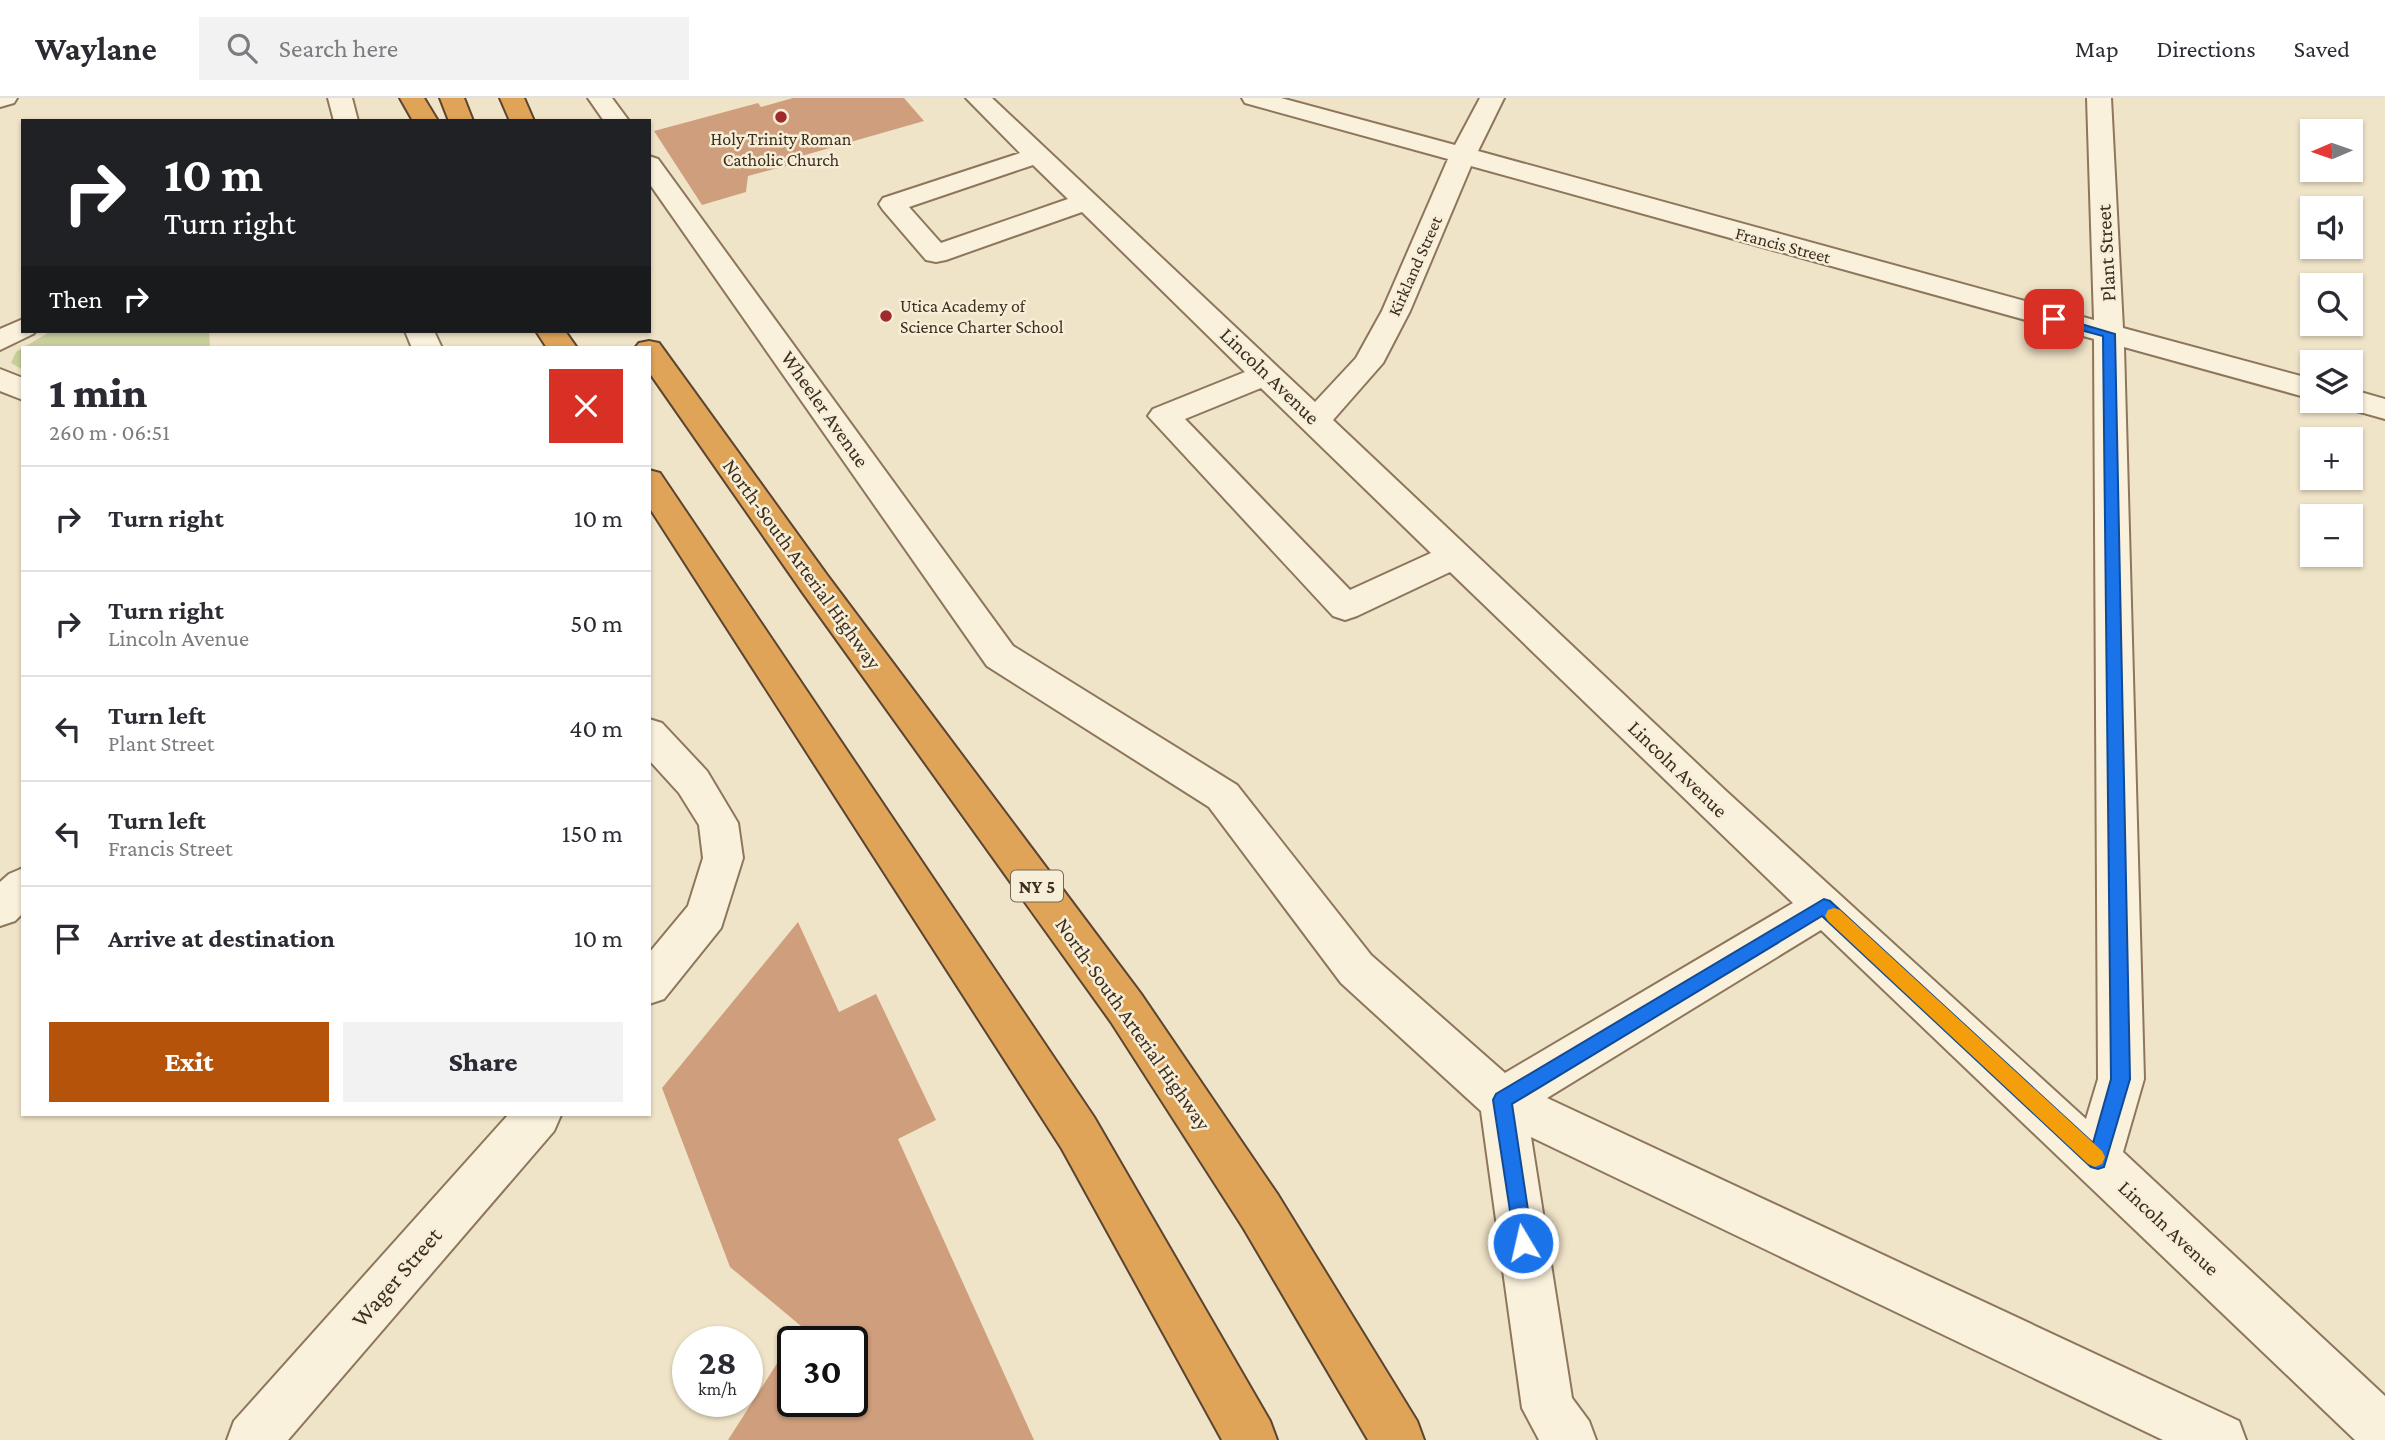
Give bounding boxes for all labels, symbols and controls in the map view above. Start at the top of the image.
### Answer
search box [199,17,689,80]
icon: search [223,29,261,67]
text: Waylane [35,30,157,67]
text: Search here [279,34,398,63]
text: Map [2075,35,2119,62]
text: Directions [2157,35,2256,62]
text: Saved [2294,35,2350,62]
marker: Holy Trinity Roman Catholic Church [773,109,789,125]
north arrow [2300,119,2362,182]
map controls [2300,119,2363,567]
place label: Holy Trinity Roman Catholic Church [710,129,852,170]
icon: right [49,147,140,238]
text: 10 m [164,147,263,202]
button: sound [2300,196,2363,259]
street label: Plant Street [2091,203,2121,302]
text: Turn right [164,205,296,241]
street label: Kirkland Street [1384,212,1446,319]
street label: Francis Street [1733,223,1834,268]
button: search [2300,273,2363,336]
icon: right [117,280,155,318]
text: Then [49,285,103,314]
pin [2024,289,2084,349]
place label: Utica Academy of Science Charter School [900,296,1064,337]
icon: arrive [2035,300,2073,338]
marker: Utica Academy of Science Charter School [878,308,894,324]
street label: Lincoln Avenue [1215,323,1325,429]
street label: Wheeler Avenue [776,346,874,472]
button: layers [2300,350,2363,413]
text: 1 min [49,369,147,416]
button: close [549,369,623,443]
text: 260 m · 06:51 [49,419,170,445]
button: + [2300,427,2363,490]
street label: North-South Arterial Highway [718,454,886,674]
icon: right [49,500,87,538]
text: Turn right [108,504,224,533]
text: 10 m [574,504,623,533]
button: − [2300,504,2363,567]
text: Turn right [108,596,224,625]
icon: right [49,605,87,643]
text: 50 m [570,609,623,638]
text: Lincoln Avenue [108,625,249,651]
text: Turn left [108,701,206,730]
icon: left [49,710,87,748]
text: 40 m [569,714,623,743]
street label: Lincoln Avenue [1623,716,1733,822]
text: Plant Street [108,730,214,756]
text: Turn left [108,806,206,835]
icon: left [49,815,87,853]
text: 150 m [562,819,623,848]
text: Francis Street [108,835,233,861]
road number: NY 5 [1011,870,1063,902]
street label: North-South Arterial Highway [1050,913,1216,1135]
icon: arrive [49,920,87,958]
text: Arrive at destination [108,924,335,953]
text: 10 m [574,924,623,953]
button: Exit [49,1022,329,1102]
button: Share [343,1022,623,1102]
street label: Lincoln Avenue [2114,1175,2224,1281]
position arrow [1486,1206,1560,1280]
street label: Wager Street [345,1221,447,1332]
speed limit sign: 30 [777,1326,868,1417]
text: 28 [698,1343,737,1382]
text: km/h [698,1379,737,1399]

